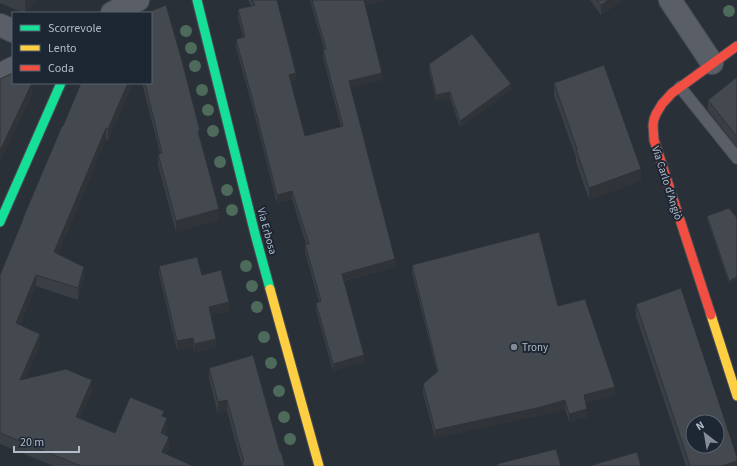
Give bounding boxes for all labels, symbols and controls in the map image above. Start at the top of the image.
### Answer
legend [12,12,152,84]
text: Scorrevole [48,20,101,37]
text: Lento [48,40,77,57]
text: Coda [48,60,74,77]
street label: Via Carlo d'Angiò [648,144,686,222]
street label: Via Erbosa [254,206,280,256]
place label: Trony [522,340,548,355]
marker: Trony [509,342,519,352]
north arrow [685,414,725,454]
text: N [693,418,707,434]
scale bar [14,428,79,454]
text: 20 m [20,434,44,451]

